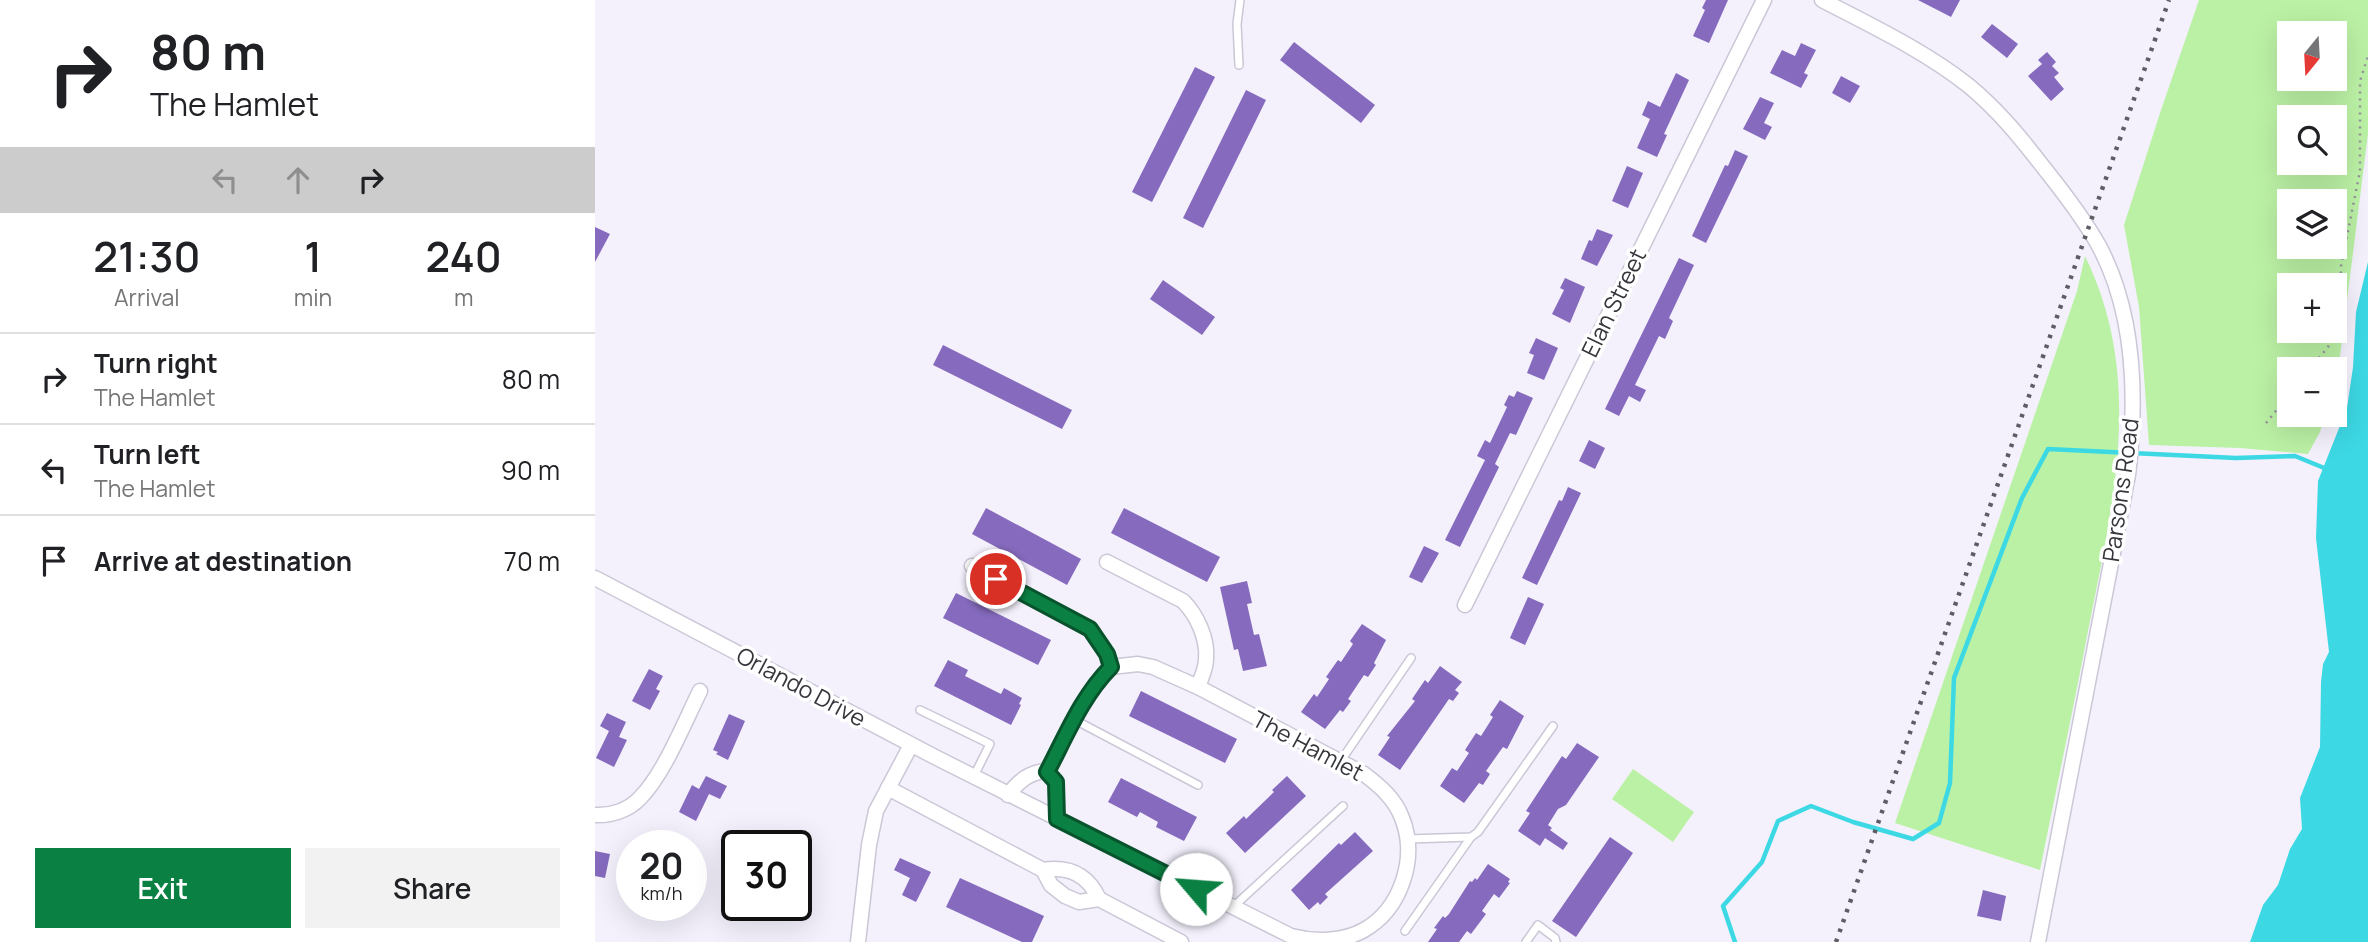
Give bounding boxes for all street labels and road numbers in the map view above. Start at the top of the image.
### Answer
street label: Elan Street [1573,243,1653,362]
street label: Parsons Road [2094,416,2146,564]
street label: Orlando Drive [731,639,872,734]
street label: The Hamlet [1247,702,1370,788]

